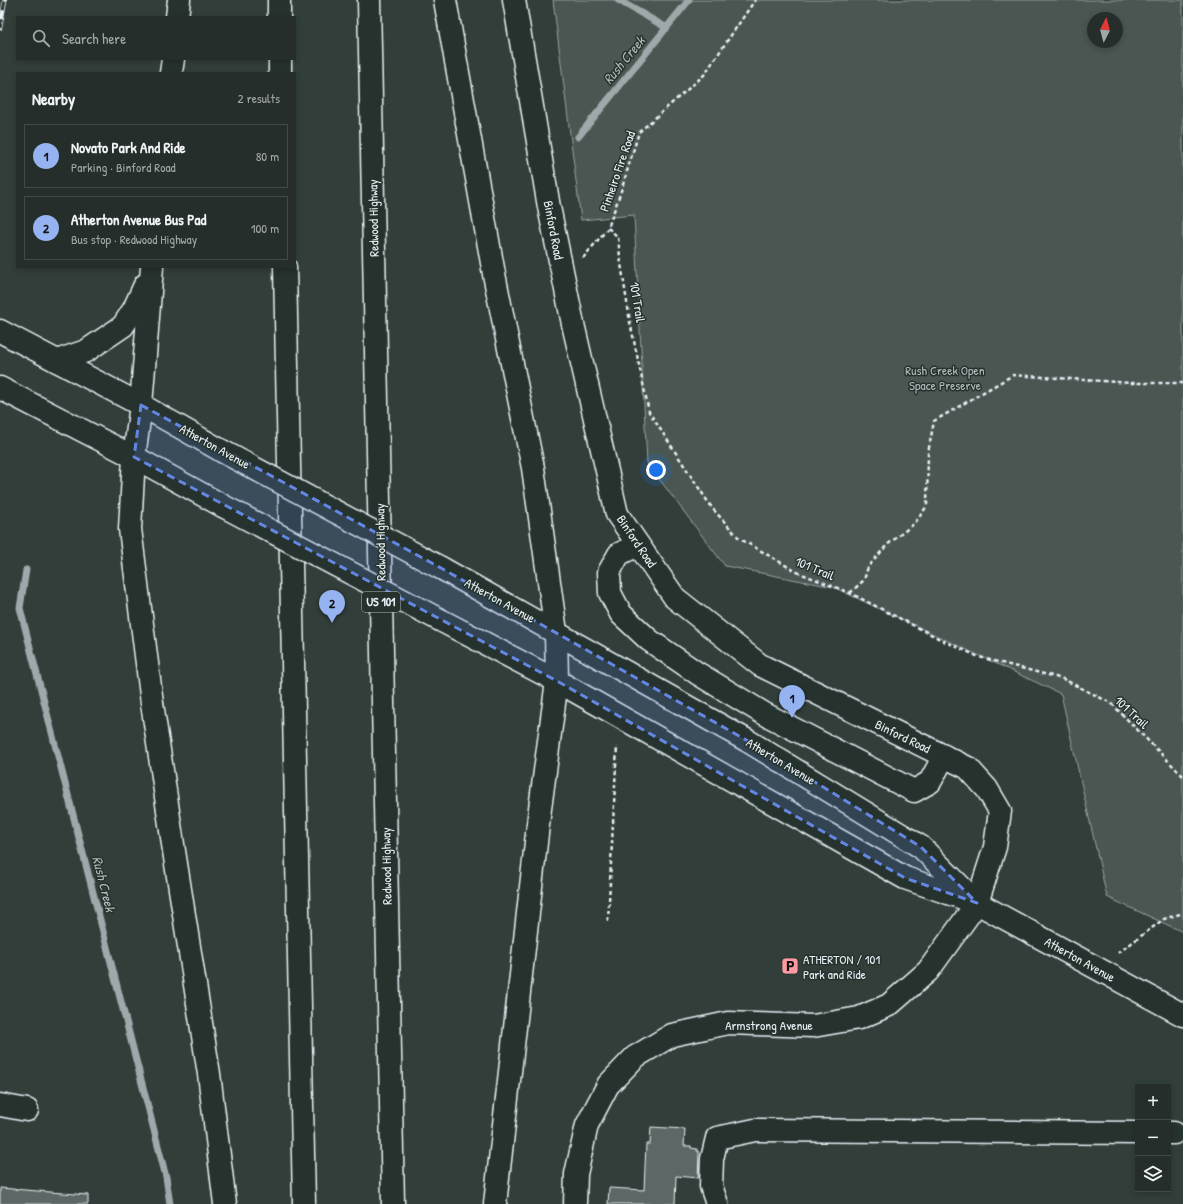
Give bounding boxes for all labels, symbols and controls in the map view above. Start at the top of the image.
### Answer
north arrow [1087,12,1123,48]
search box [16,16,296,60]
icon: search [30,27,52,49]
text: Search here [62,28,126,49]
water label: Rush Creek [598,31,650,88]
text: Nearby [32,87,75,110]
text: 2 results [238,89,280,107]
street label: Pinheiro Fire Road [595,128,639,214]
text: Novato Park And Ride [71,137,186,158]
text: 1 [44,147,48,165]
text: 80 m [256,147,279,165]
text: Parking · Binford Road [71,158,176,176]
street label: Redwood Highway [363,179,383,257]
street label: Binford Road [539,199,569,261]
text: Atherton Avenue Bus Pad [71,209,206,230]
text: 2 [43,219,49,237]
text: 100 m [251,219,279,237]
text: Bus stop · Redwood Highway [71,230,197,248]
street label: 101 Trail [626,280,650,324]
park label: Rush Creek Open Space Preserve [905,361,985,394]
street label: Atherton Avenue [177,419,253,473]
your location [646,460,666,480]
street label: Redwood Highway [370,503,390,581]
street label: Binford Road [613,511,661,571]
street label: 101 Trail [793,552,838,584]
street label: Atherton Avenue [462,573,538,627]
pin: 2 [319,590,345,623]
road number: US 101 [362,592,400,612]
pin: 1 [779,685,805,718]
street label: 101 Trail [1111,692,1153,733]
street label: Binford Road [872,715,934,757]
street label: Atherton Avenue [743,733,819,789]
street label: Redwood Highway [376,827,396,905]
water label: Rush Creek [88,854,121,915]
street label: Atherton Avenue [1042,932,1118,986]
place label: ATHERTON / 101 Park and Ride [803,950,880,983]
parking icon: ATHERTON / 101 Park and Ride [780,956,800,976]
street label: Armstrong Avenue [725,1016,813,1034]
map controls [1135,1084,1171,1192]
button: + [1135,1084,1171,1120]
button: − [1135,1120,1171,1156]
button: layers [1135,1156,1171,1192]

